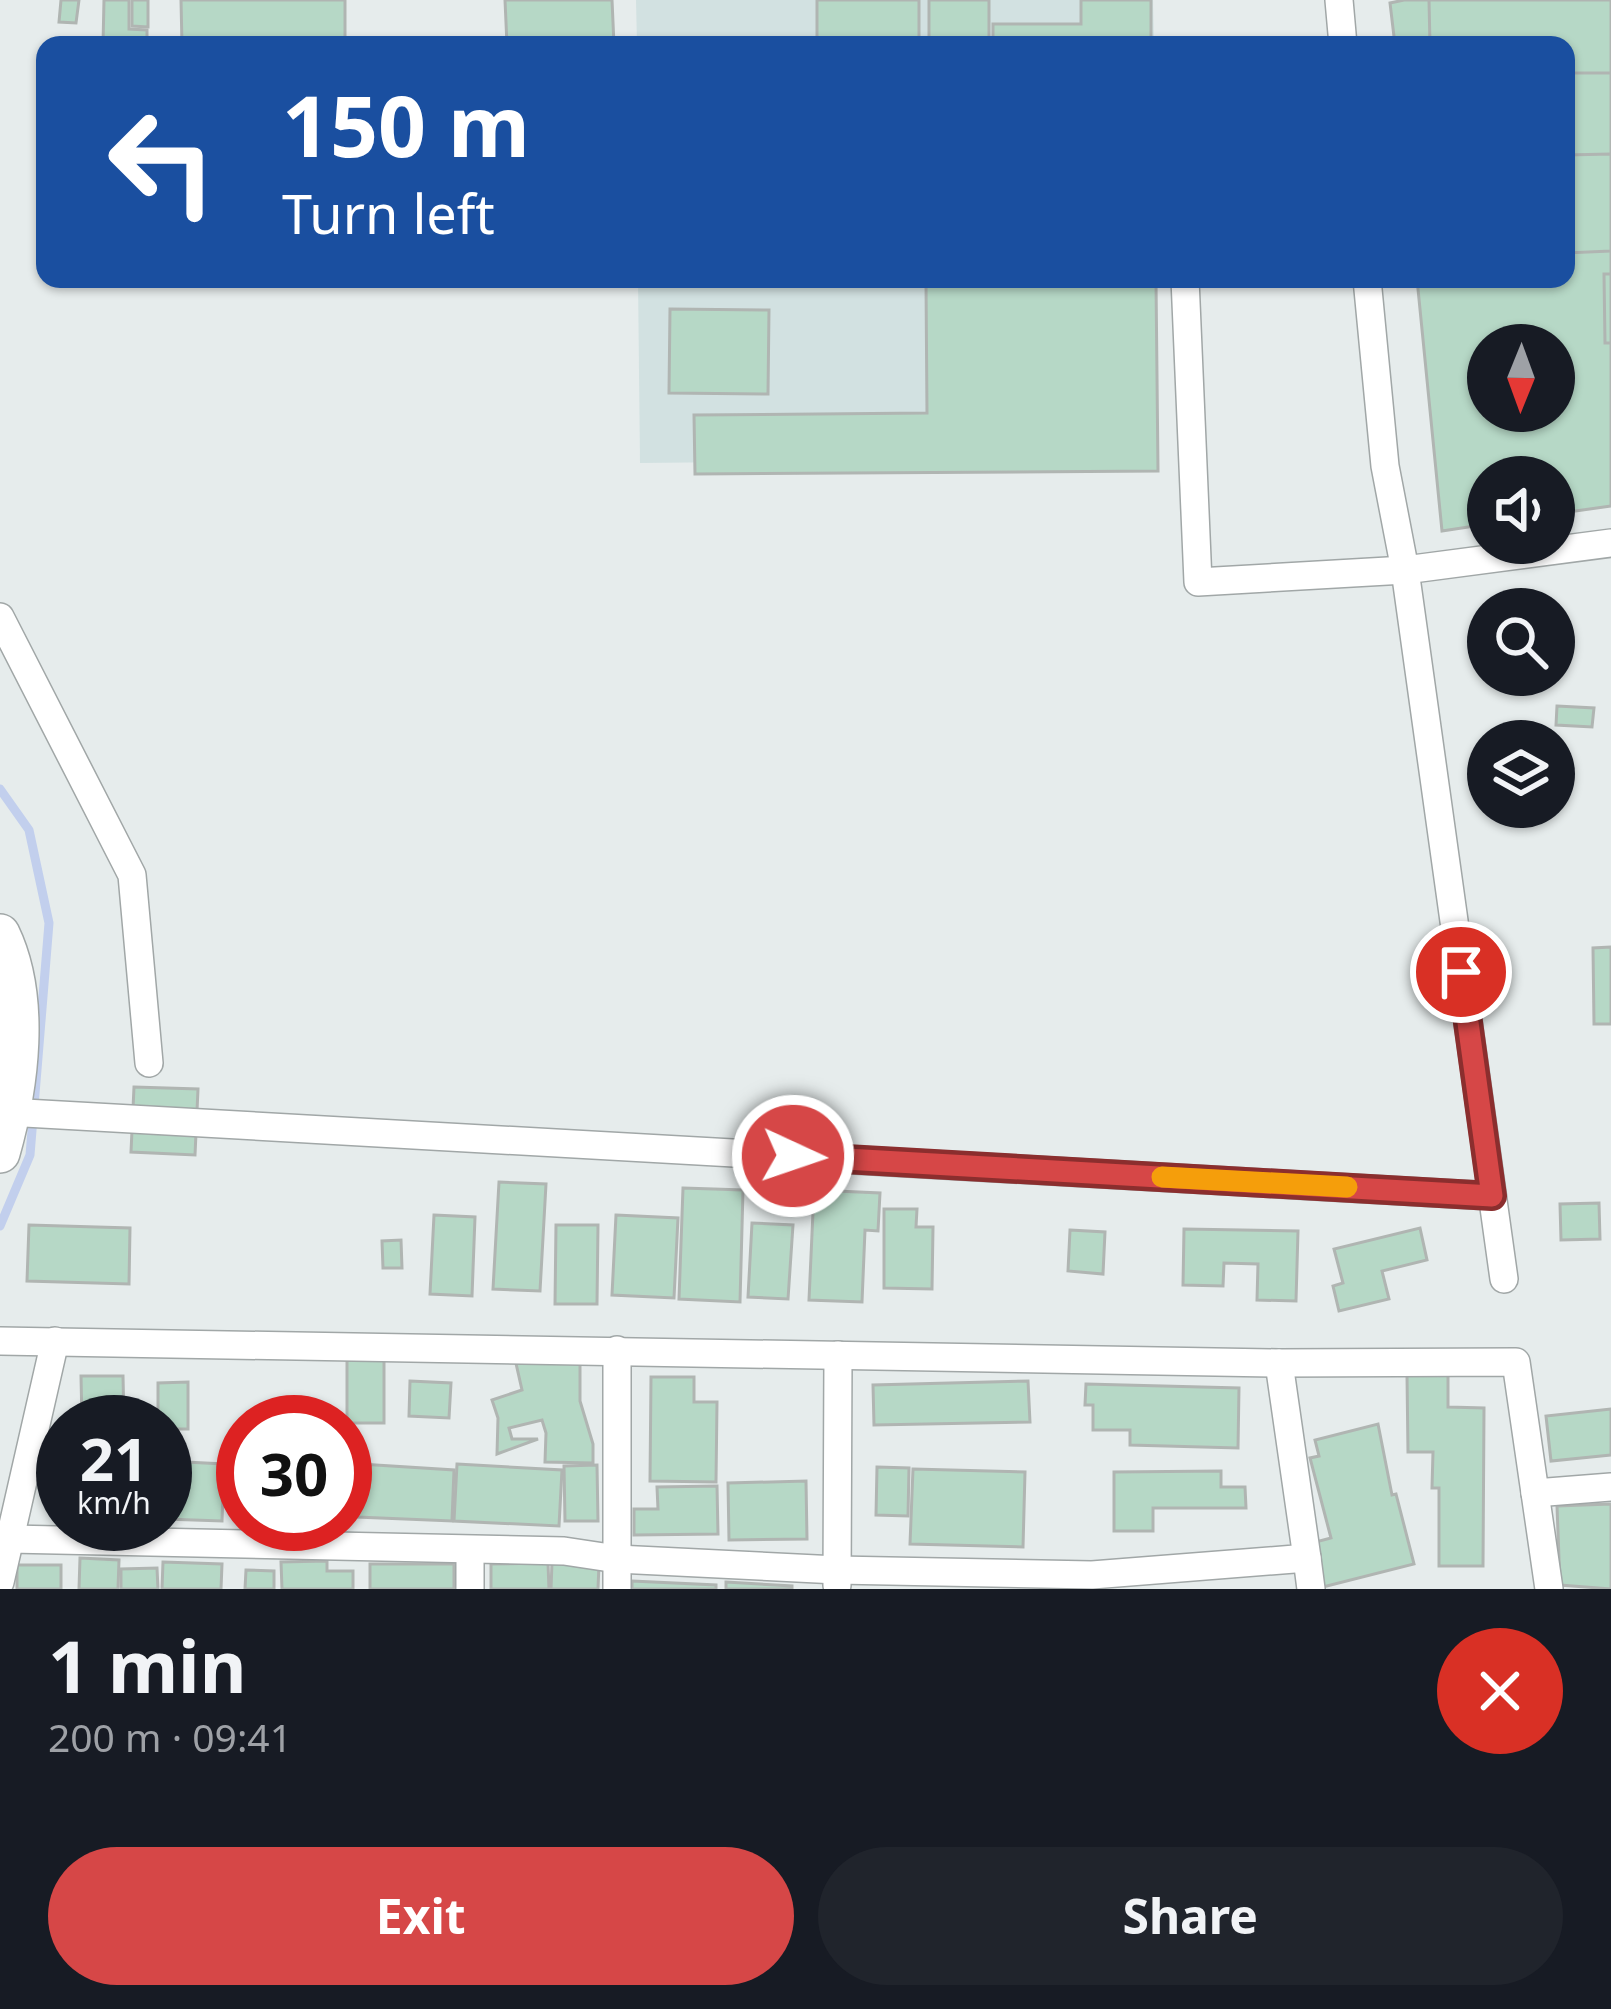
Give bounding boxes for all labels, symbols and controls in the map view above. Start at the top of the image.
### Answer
text: 150 m [282,67,530,182]
icon: left [84,84,240,240]
text: Turn left [282,176,495,250]
north arrow [1467,324,1575,432]
map controls [1467,324,1575,828]
button: sound [1467,456,1575,564]
button: search [1467,588,1575,696]
button: layers [1467,720,1575,828]
pin [1410,921,1512,1023]
icon: arrive [1428,939,1494,1005]
position arrow [730,1093,856,1219]
speed limit sign: 30 [216,1395,372,1551]
text: 21 [80,1417,148,1499]
text: km/h [77,1482,151,1523]
text: 1 min [48,1616,246,1714]
button: close [1437,1628,1563,1754]
text: 200 m · 09:41 [48,1710,292,1763]
button: Exit [48,1847,794,1985]
button: Share [818,1847,1563,1985]

